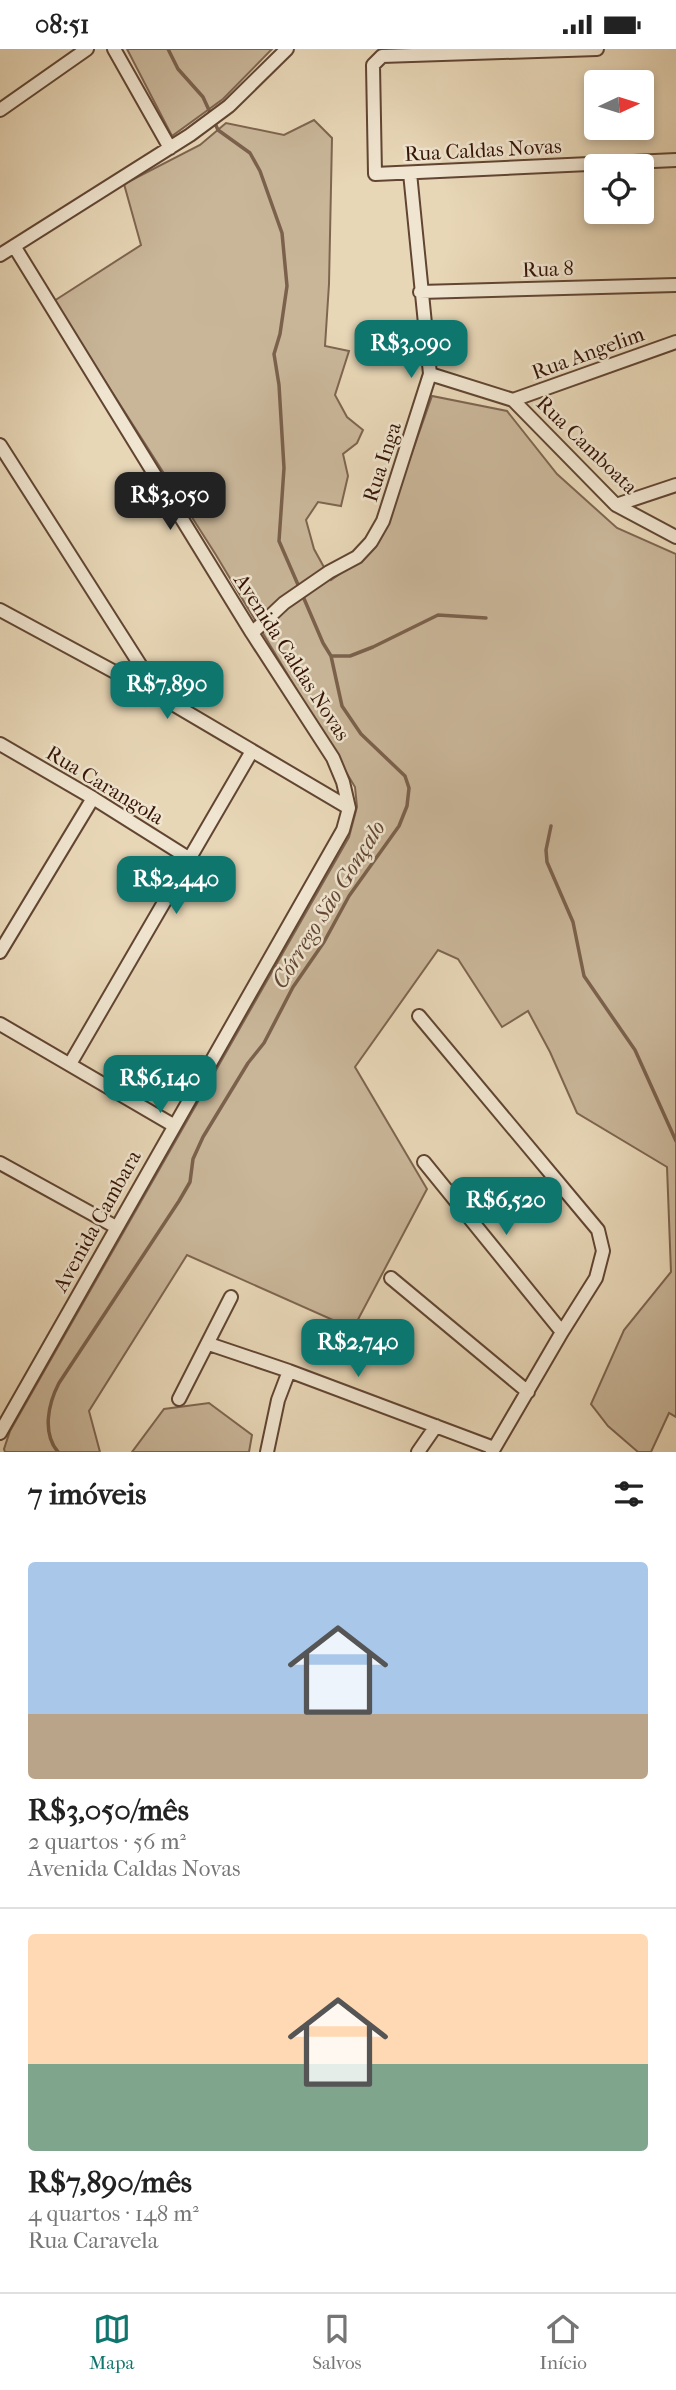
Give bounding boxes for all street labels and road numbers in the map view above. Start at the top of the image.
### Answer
street label: Rua Caldas Novas [404,134,563,166]
street label: Rua 8 [522,256,574,282]
street label: Rua Angelim [529,321,648,384]
street label: Rua Camboata [532,391,643,499]
street label: Rua Inga [358,419,406,505]
street label: Avenida Caldas Novas [229,568,355,745]
street label: Rua Carangola [42,741,168,830]
street label: Avenida Cambara [48,1146,146,1297]

